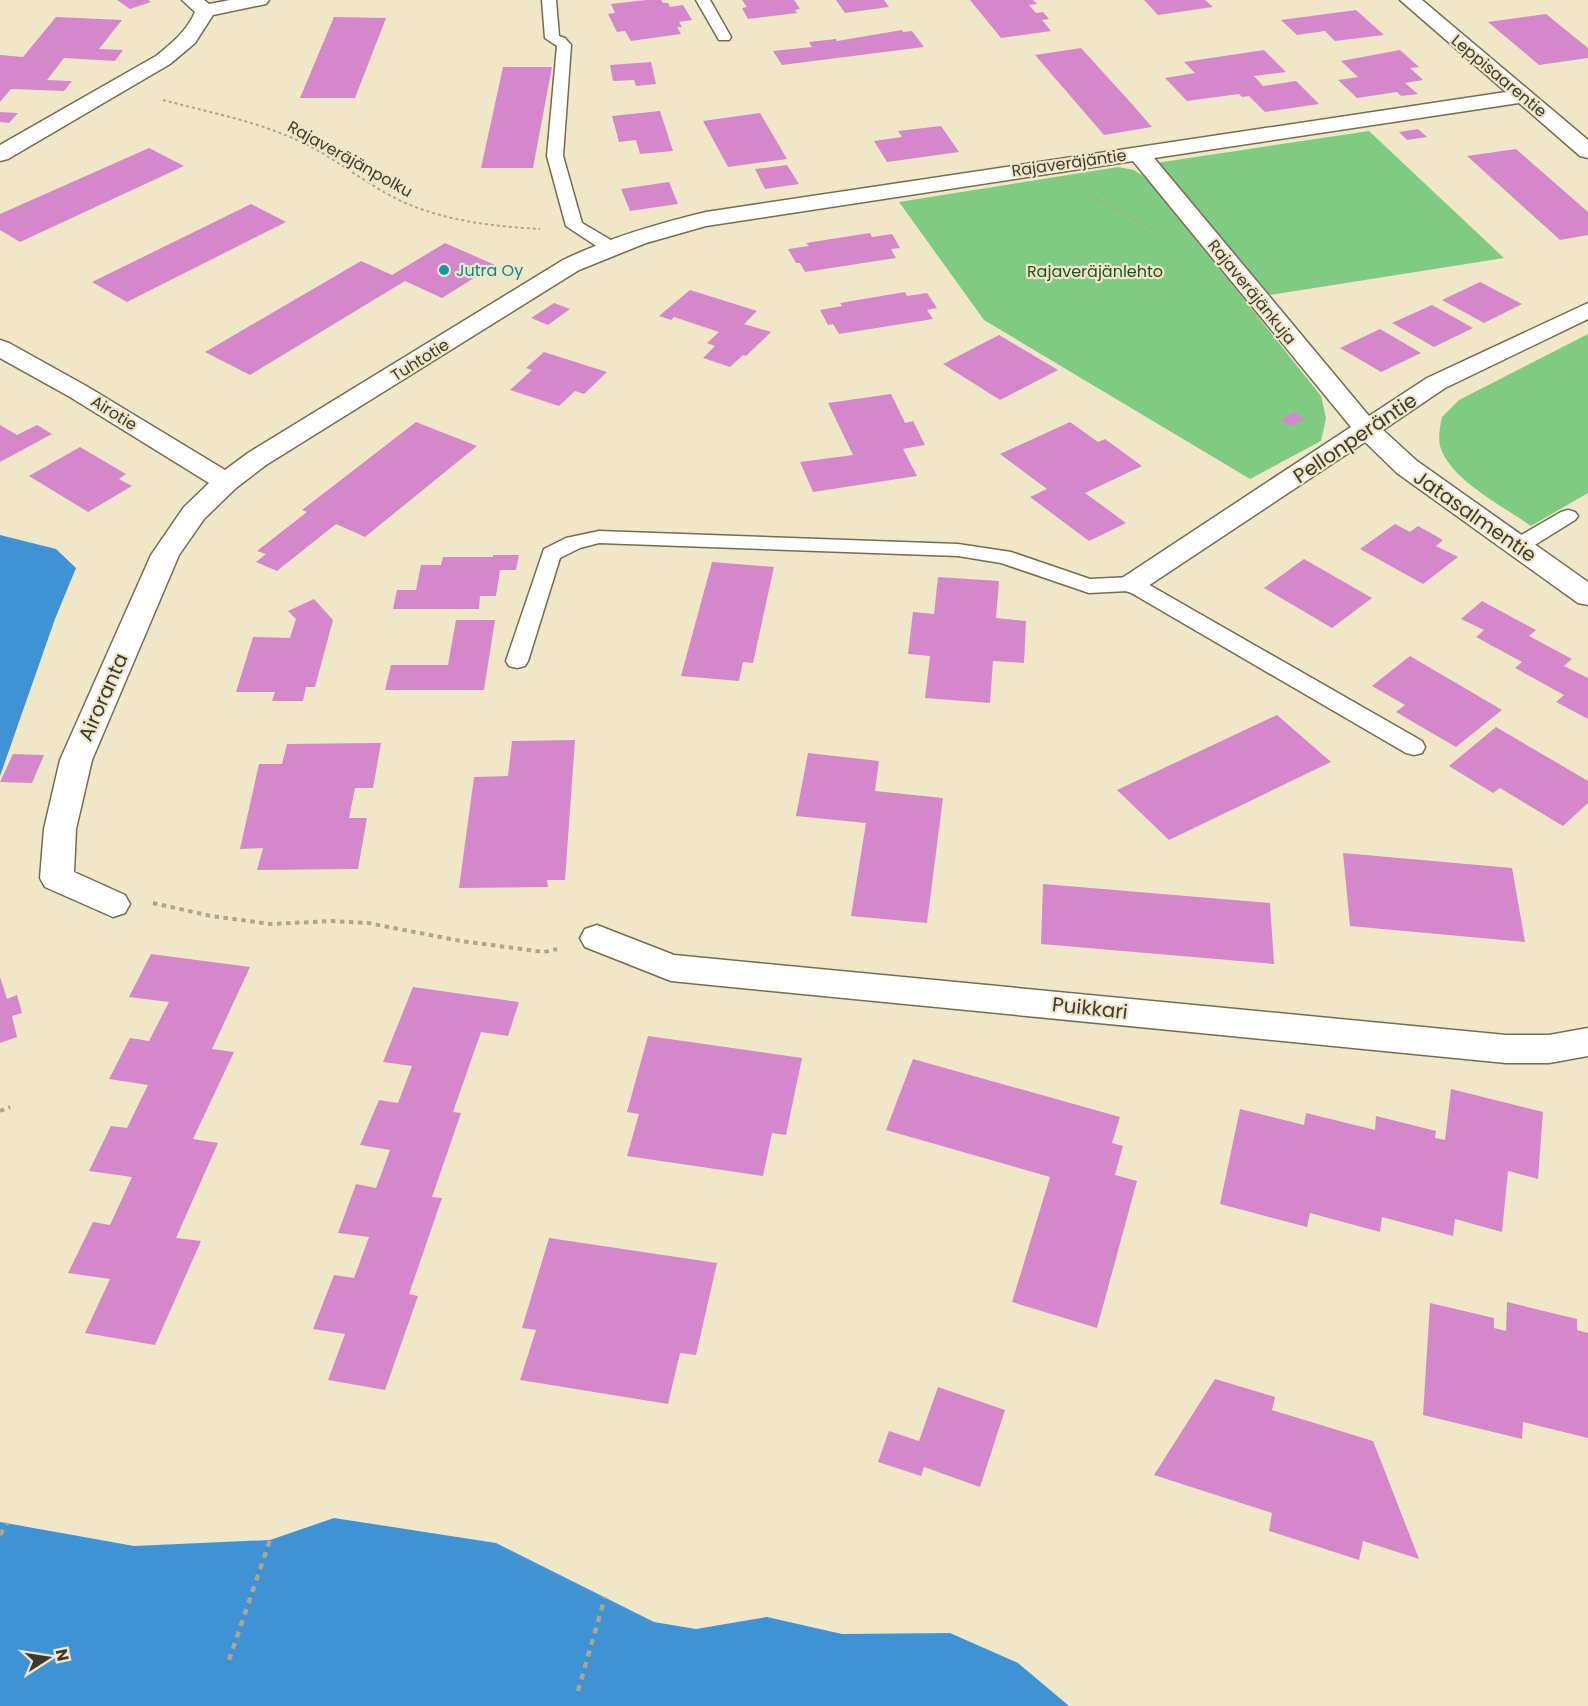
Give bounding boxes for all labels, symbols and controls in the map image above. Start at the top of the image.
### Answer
street label: Leppisaarentie [1446,29,1552,123]
street label: Rajaveräjänpolku [283,115,417,203]
street label: Rajaveräjäntie [1010,144,1128,182]
street label: Rajaveräjänkuja [1202,235,1302,349]
place label: Jutra Oy [456,259,523,282]
park label: Rajaveräjänlehto [1027,260,1163,283]
marker: Jutra Oy [437,263,451,277]
street label: Tuhtotie [386,333,454,387]
street label: Pellonperäntie [1288,386,1422,490]
street label: Airotie [86,390,142,436]
street label: Jatasalmentie [1408,463,1542,569]
street label: Airoranta [71,649,135,745]
street label: Puikkari [1051,990,1129,1026]
north arrow [18,1628,78,1688]
text: N [50,1647,75,1663]

